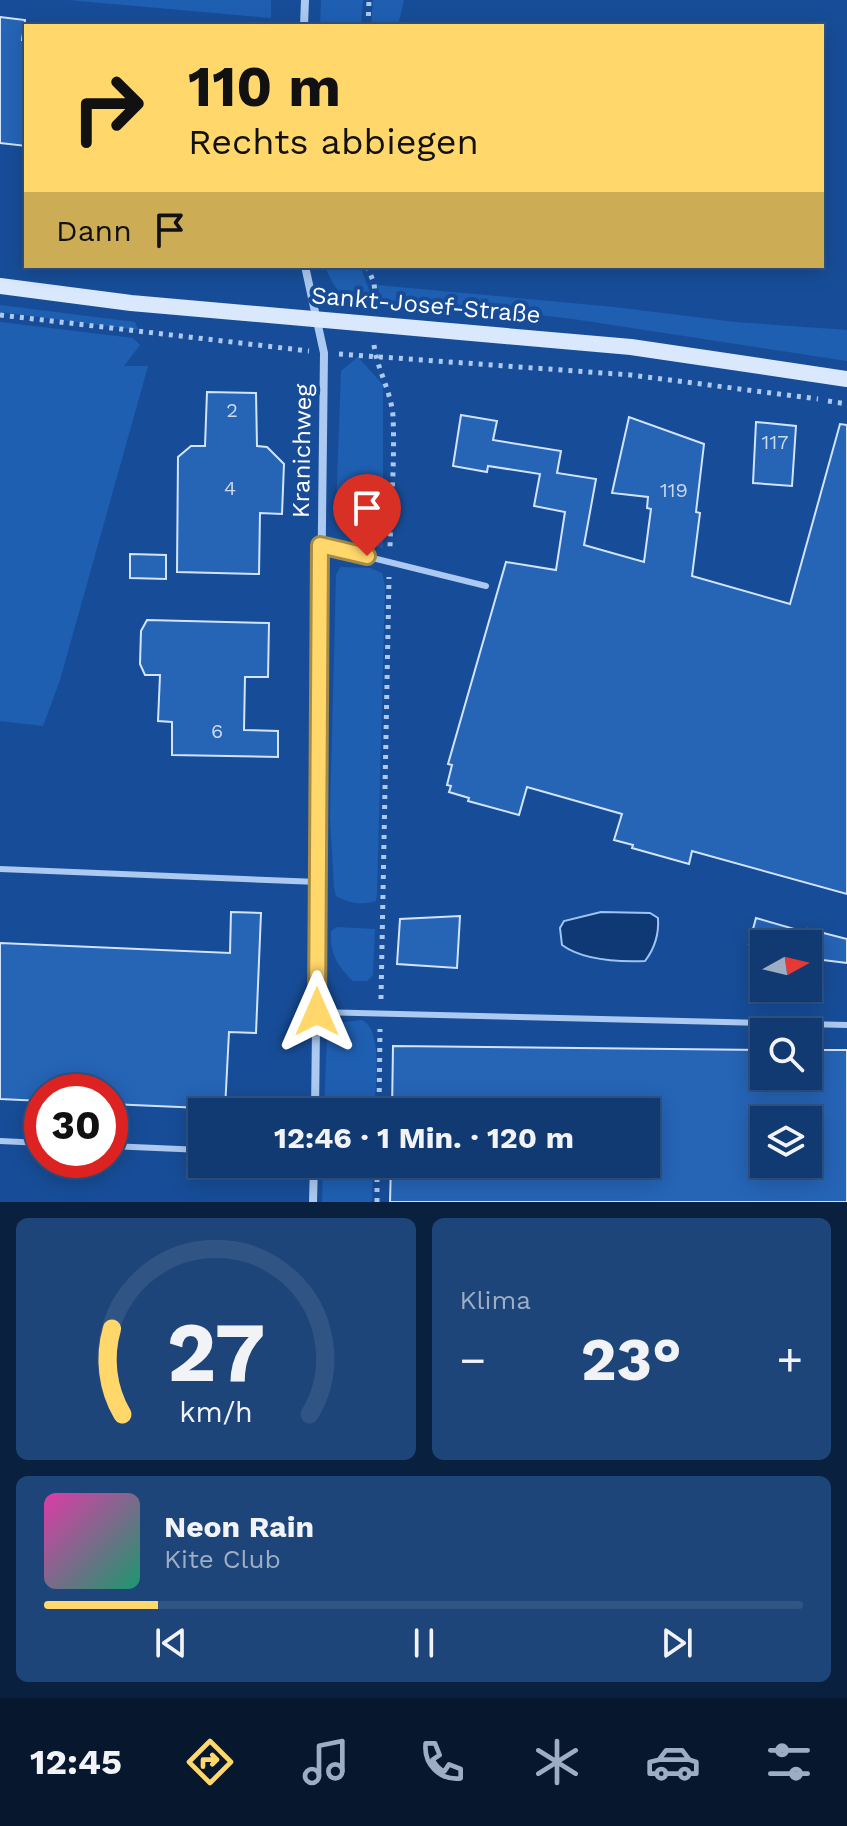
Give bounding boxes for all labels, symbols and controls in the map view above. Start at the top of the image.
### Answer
text: 110 m [188,54,341,120]
icon: right [56,56,160,160]
text: Rechts abbiegen [188,121,479,163]
icon: arrive [148,208,192,252]
text: Dann [56,213,132,248]
street label: Sankt-Josef-Straße [310,281,542,329]
street label: Kranichweg [287,383,317,518]
house number: 2 [226,398,238,422]
house number: 117 [762,430,788,454]
pin [333,474,401,556]
house number: 4 [224,476,236,500]
house number: 119 [660,478,688,502]
icon: arrive [345,486,389,530]
house number: 6 [211,719,223,743]
north arrow [750,930,822,1002]
map controls [750,930,822,1178]
position arrow [275,970,359,1054]
button: search [750,1018,822,1090]
speed limit sign: 30 [24,1074,128,1178]
button: layers [750,1106,822,1178]
text: 12:46 · 1 Min. · 120 m [274,1120,574,1155]
text: Klima [460,1285,531,1315]
text: 27 [166,1304,265,1401]
text: 23° [581,1324,682,1395]
text: − [460,1334,486,1386]
text: + [776,1334,803,1386]
text: km/h [179,1395,253,1429]
text: Neon Rain [164,1509,314,1544]
text: Kite Club [164,1544,281,1574]
icon: previous [149,1621,193,1665]
icon: pause [402,1621,446,1665]
icon: next [655,1621,699,1665]
icon: directions [182,1734,238,1790]
icon: music [298,1734,354,1790]
icon: phone [414,1734,470,1790]
icon: climate [529,1734,585,1790]
icon: car [645,1734,701,1790]
icon: filters [761,1734,817,1790]
text: 12:45 [30,1741,122,1783]

